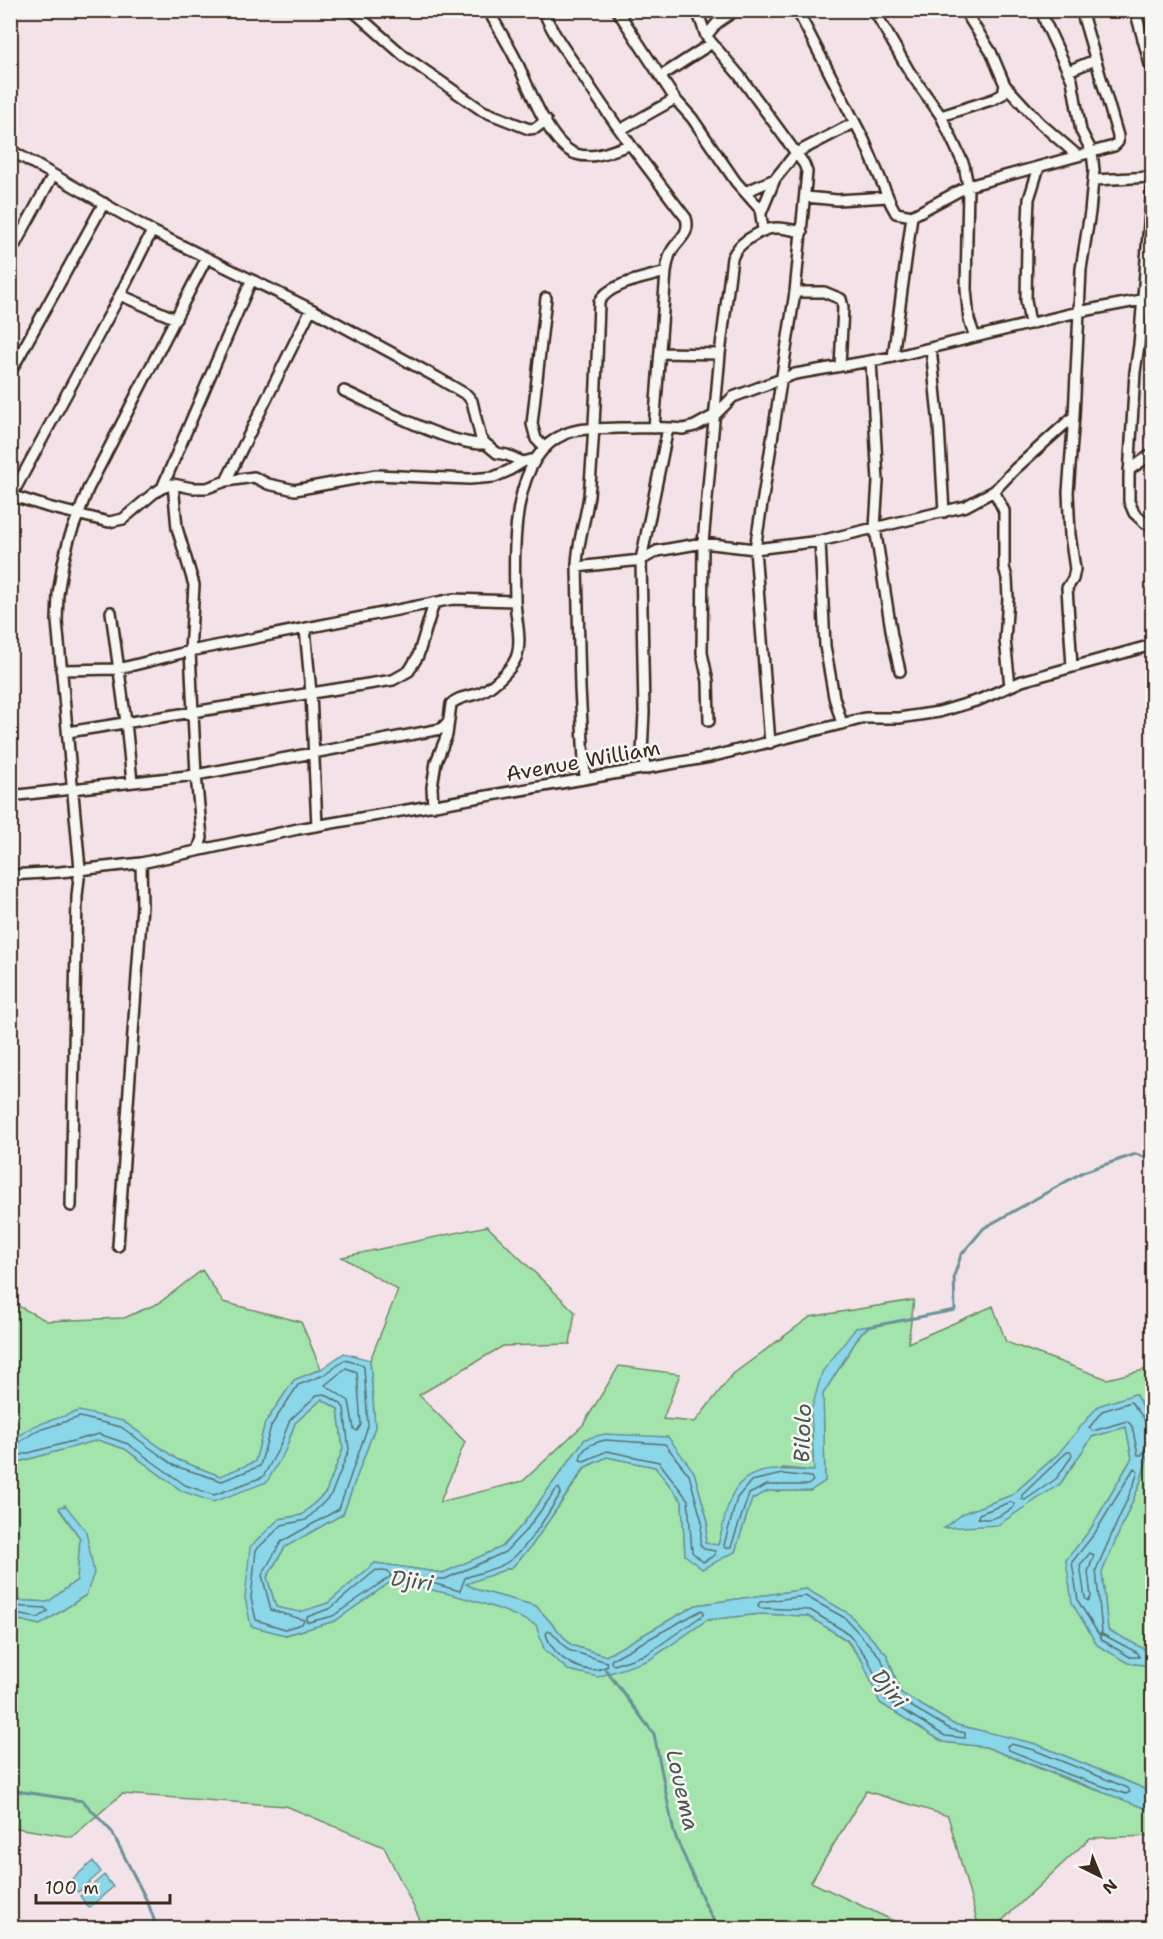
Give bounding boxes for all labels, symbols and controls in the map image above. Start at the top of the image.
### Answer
street label: Avenue William [504,734,662,788]
water label: Bilolo [787,1403,818,1463]
water label: Djiri [389,1563,436,1598]
water label: Djiri [865,1663,915,1715]
water label: Louema [659,1747,706,1834]
north arrow [1070,1846,1130,1906]
scale bar [36,1867,170,1905]
text: N [1098,1875,1122,1899]
text: 100 m [45,1876,99,1900]

